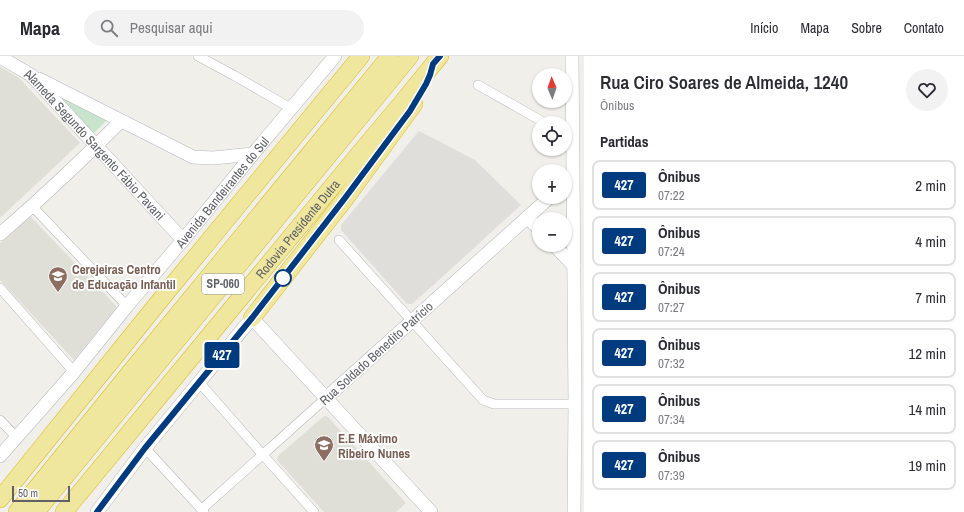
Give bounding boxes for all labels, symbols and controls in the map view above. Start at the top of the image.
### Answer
search box [84,10,364,46]
text: Mapa [20,15,60,41]
icon: search [98,17,120,39]
text: Pesquisar aqui [130,17,213,38]
text: Início [750,19,778,37]
text: Mapa [800,19,829,37]
text: Sobre [851,19,882,37]
text: Contato [904,19,944,37]
street label: Alameda Segundo Sargento Fábio Pavani [20,65,168,224]
north arrow [532,68,572,108]
map controls [532,68,572,252]
text: Rua Ciro Soares de Almeida, 1240 [600,69,848,95]
button: heart [906,69,948,111]
text: Ônibus [600,97,634,114]
button: locate [532,116,572,156]
text: Partidas [600,131,649,152]
street label: Avenida Bandeirantes do Sul [171,133,273,252]
button: + [532,164,572,204]
text: Ônibus [658,166,700,187]
text: 2 min [915,175,946,196]
street label: Rodovia Presidente Dutra [252,176,344,282]
text: 427 [614,176,634,194]
text: 07:22 [658,187,685,204]
button: − [532,212,572,252]
text: Ônibus [658,222,700,243]
text: 4 min [915,231,946,252]
text: 427 [614,232,634,250]
text: 07:24 [658,243,685,260]
place label: Cerejeiras Centro de Educação Infantil [72,261,176,293]
school or university icon: Cerejeiras Centro de Educação Infantil [47,265,69,293]
unlabelled marker [274,269,292,287]
road number: SP-060 [202,274,244,294]
text: Ônibus [658,278,700,299]
text: 7 min [915,287,946,308]
text: 427 [614,288,634,306]
street label: Rua Soldado Benedito Patrício [316,298,437,409]
text: 07:27 [658,299,685,316]
text: Ônibus [658,334,700,355]
line badge: 427 [199,342,245,368]
text: 12 min [908,343,946,364]
text: 427 [614,344,634,362]
text: 427 [212,346,232,364]
text: 07:32 [658,355,685,372]
text: Ônibus [658,390,700,411]
text: 14 min [908,399,946,420]
text: 427 [614,400,634,418]
text: 07:34 [658,411,685,428]
place label: E.E Máximo Ribeiro Nunes [338,430,410,462]
school or university icon: E.E Máximo Ribeiro Nunes [313,434,335,462]
text: Ônibus [658,446,700,467]
text: 19 min [908,455,946,476]
text: 427 [614,456,634,474]
text: 07:39 [658,467,685,484]
scale bar [12,484,70,503]
text: 50 m [18,486,38,500]

